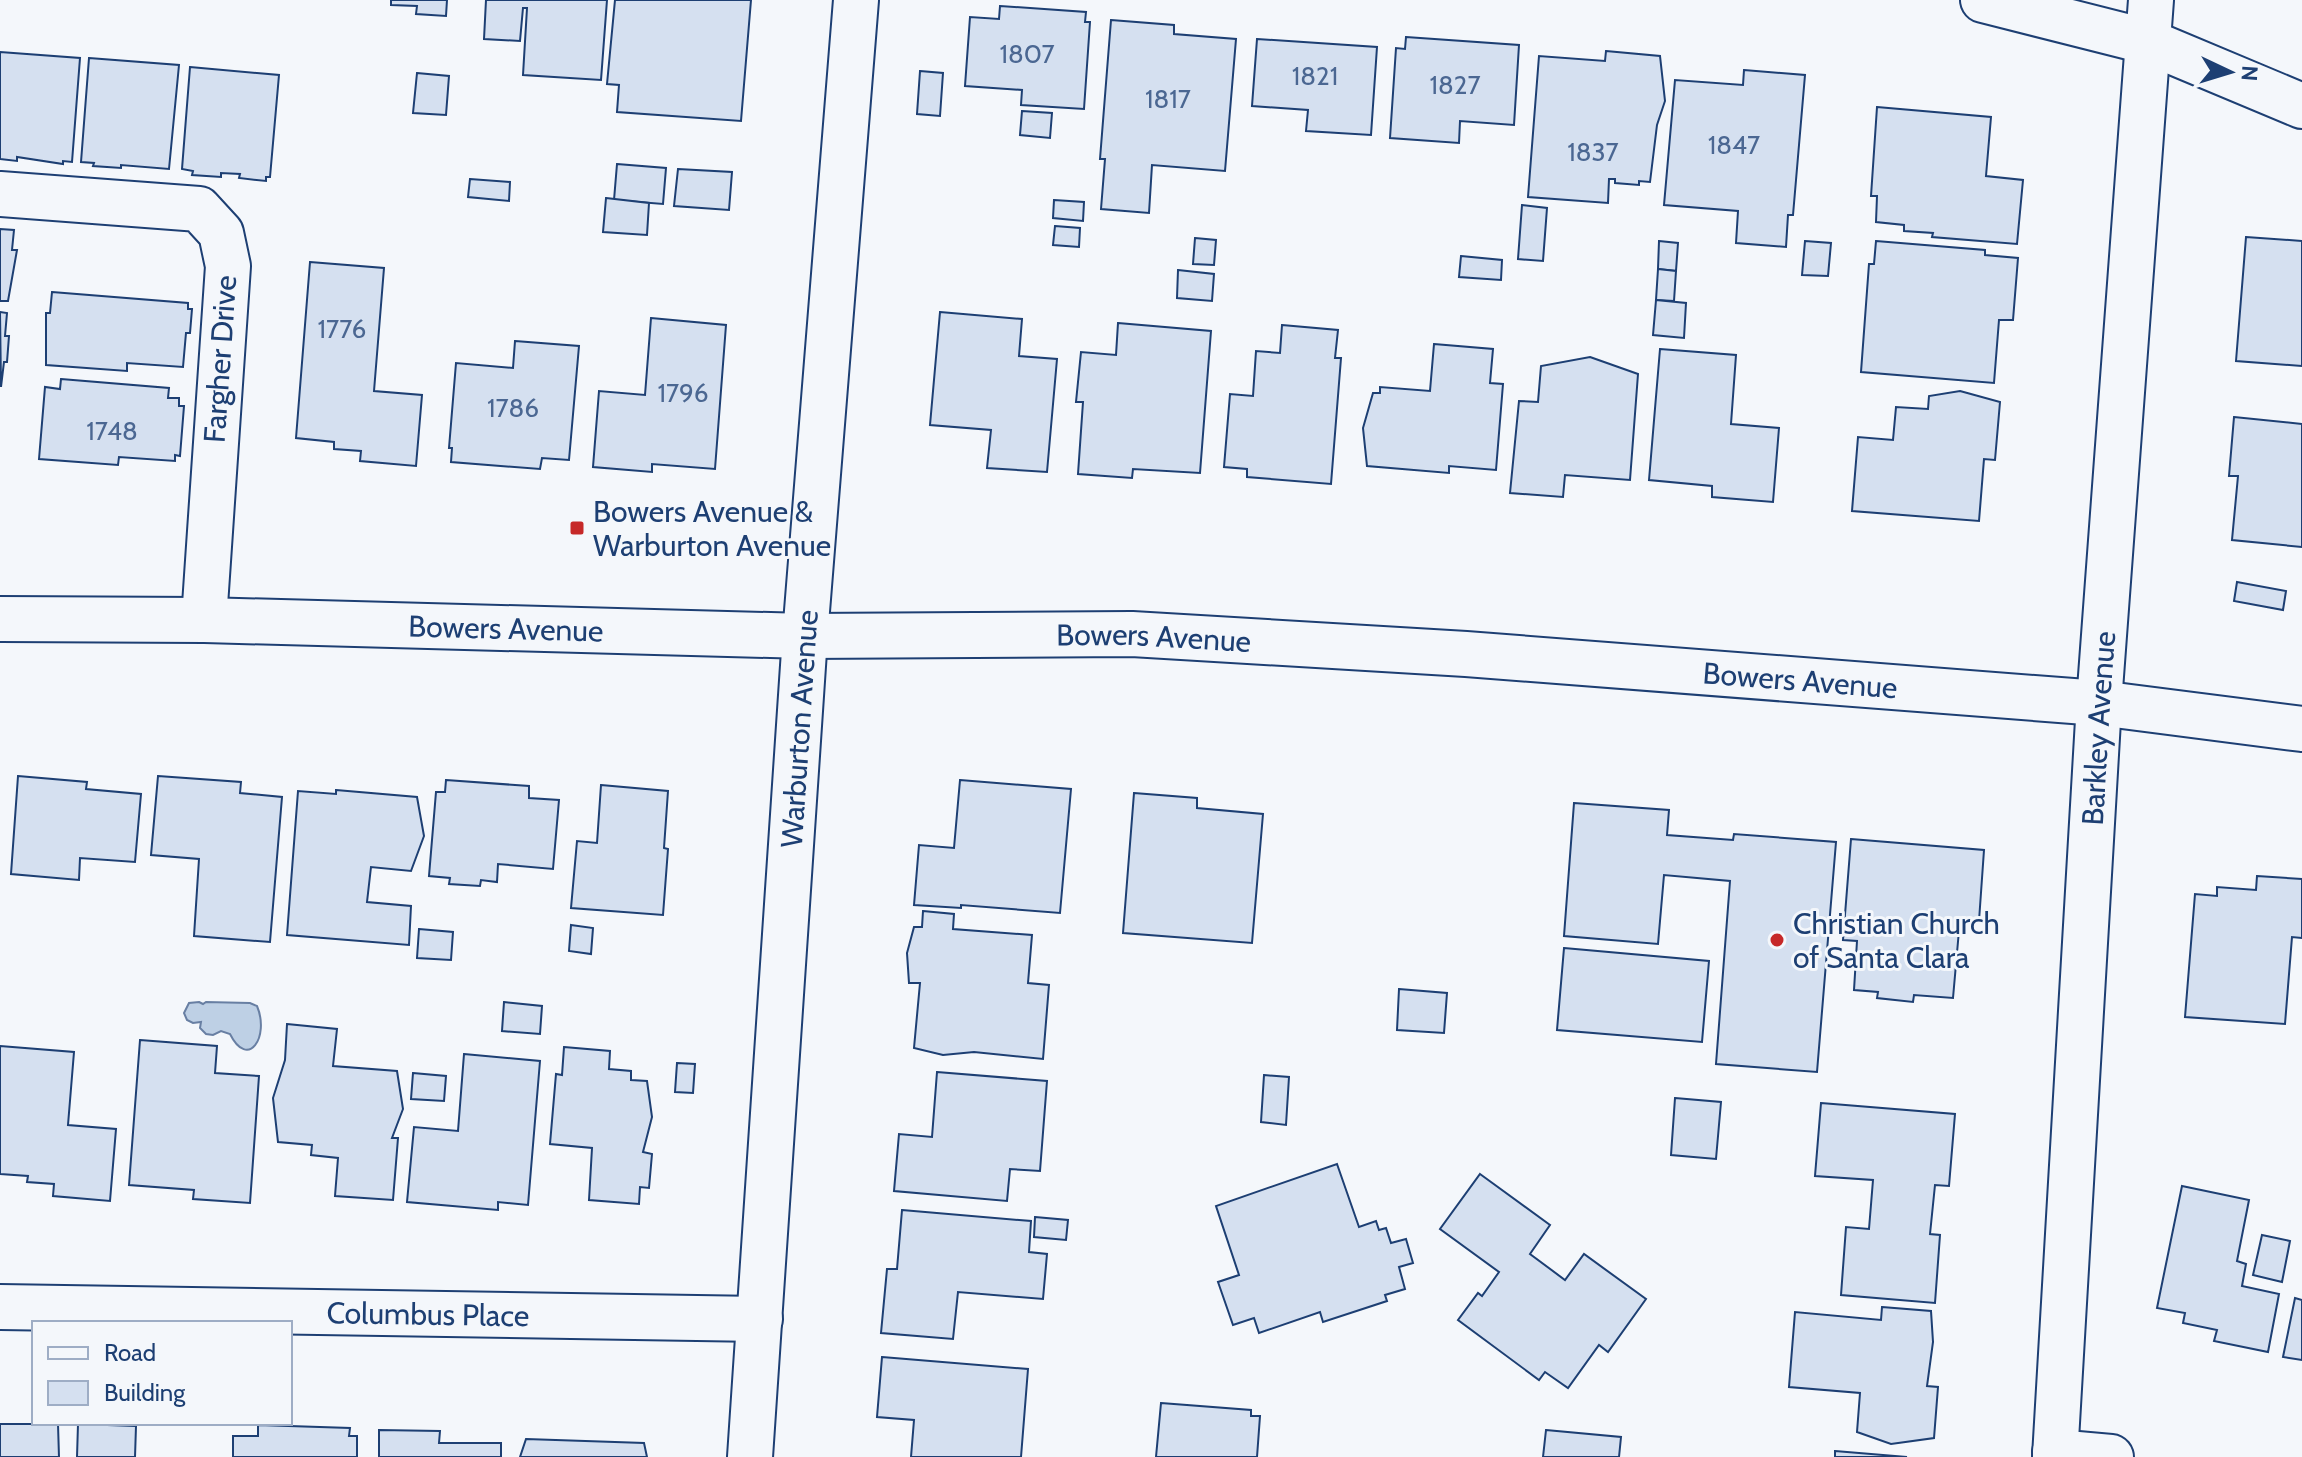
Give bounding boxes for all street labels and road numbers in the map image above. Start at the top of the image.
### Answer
street label: Fargher Drive [196,274,244,444]
street label: Bowers Avenue [408,607,604,649]
street label: Warburton Avenue [772,608,826,849]
street label: Bowers Avenue [1056,615,1252,660]
street label: Barkley Avenue [2073,630,2123,826]
street label: Bowers Avenue [1701,654,1899,706]
street label: Columbus Place [326,1294,530,1334]

